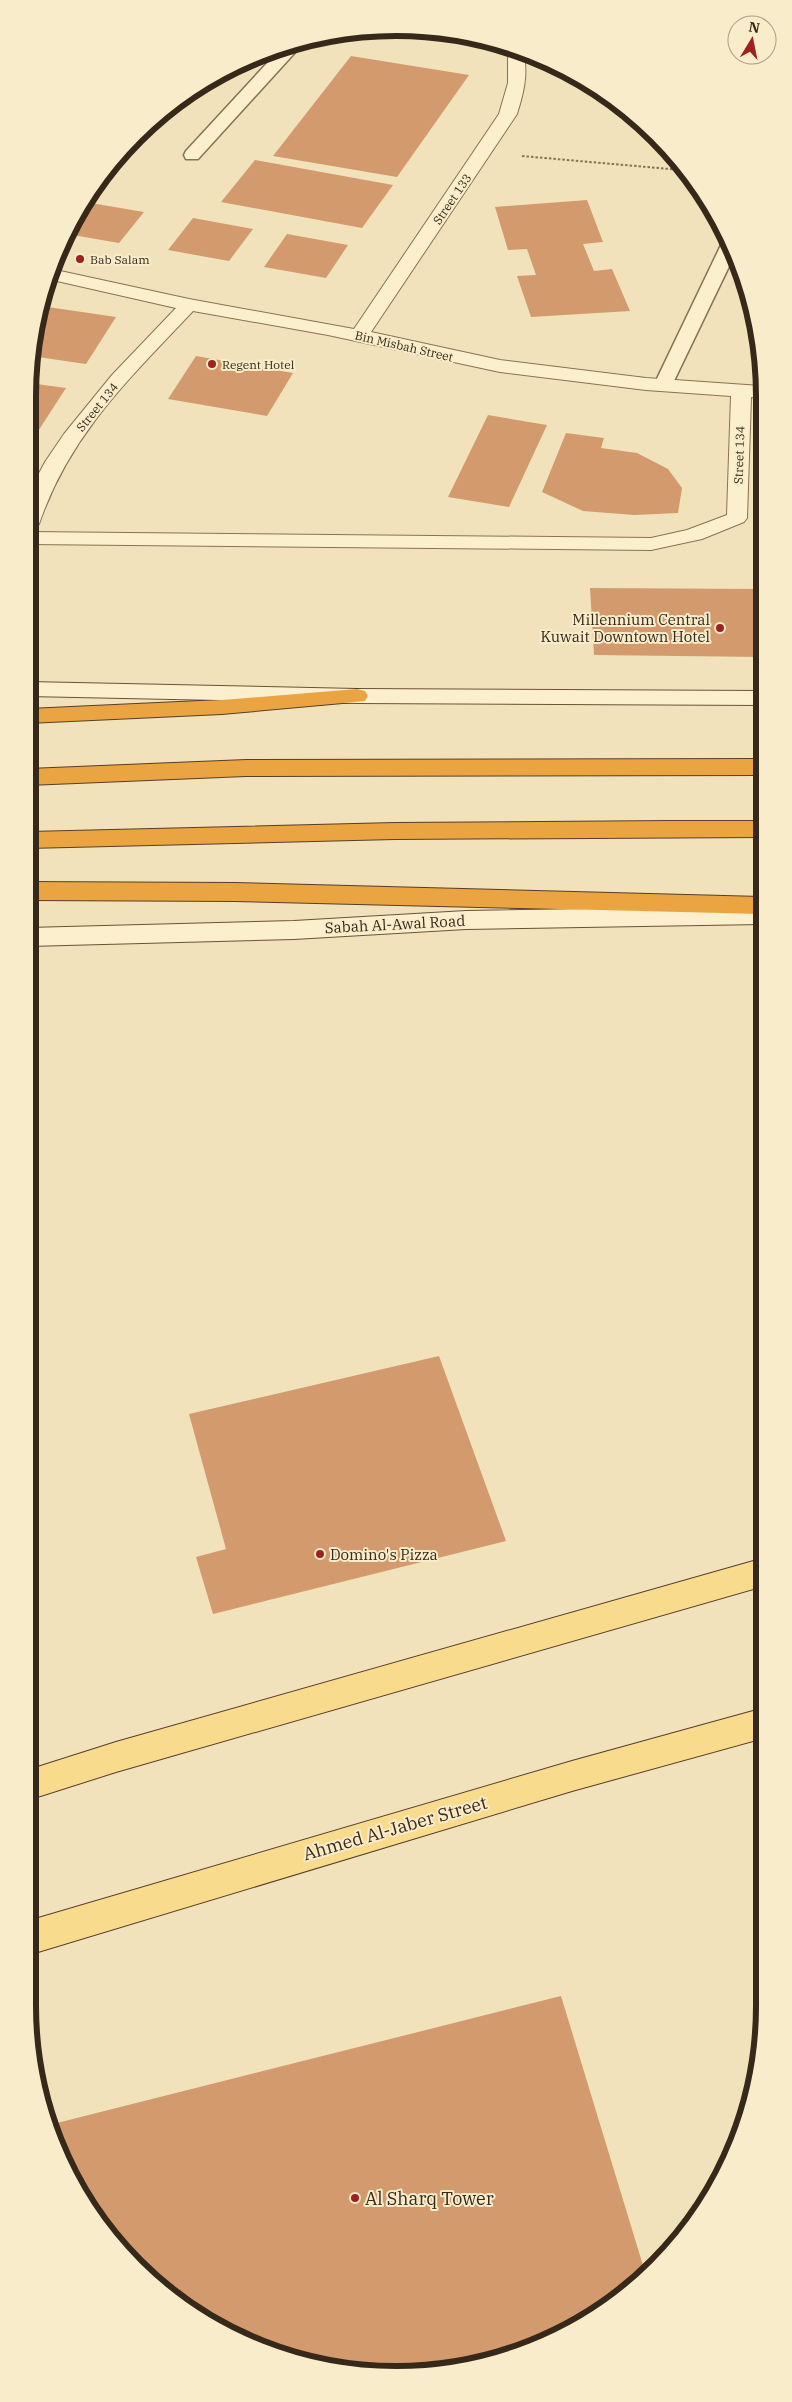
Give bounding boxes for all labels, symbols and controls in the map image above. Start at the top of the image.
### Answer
north arrow [727,15,777,65]
text: N [747,17,761,37]
street label: Street 133 [430,171,474,227]
place label: Bab Salam [90,252,150,267]
marker: Bab Salam [74,253,86,265]
street label: Bin Misbah Street [353,327,455,365]
place label: Regent Hotel [222,357,295,372]
marker: Regent Hotel [206,358,218,370]
street label: Street 134 [73,380,121,434]
street label: Street 134 [730,426,748,484]
place label: Millennium Central Kuwait Downtown Hotel [541,610,710,646]
marker: Millennium Central Kuwait Downtown Hotel [714,622,726,634]
street label: Sabah Al-Awal Road [324,911,466,937]
place label: Domino's Pizza [330,1545,438,1564]
marker: Domino's Pizza [314,1548,326,1560]
street label: Ahmed Al-Jaber Street [300,1791,490,1865]
place label: Al Sharq Tower [365,2187,494,2210]
marker: Al Sharq Tower [349,2192,361,2204]

